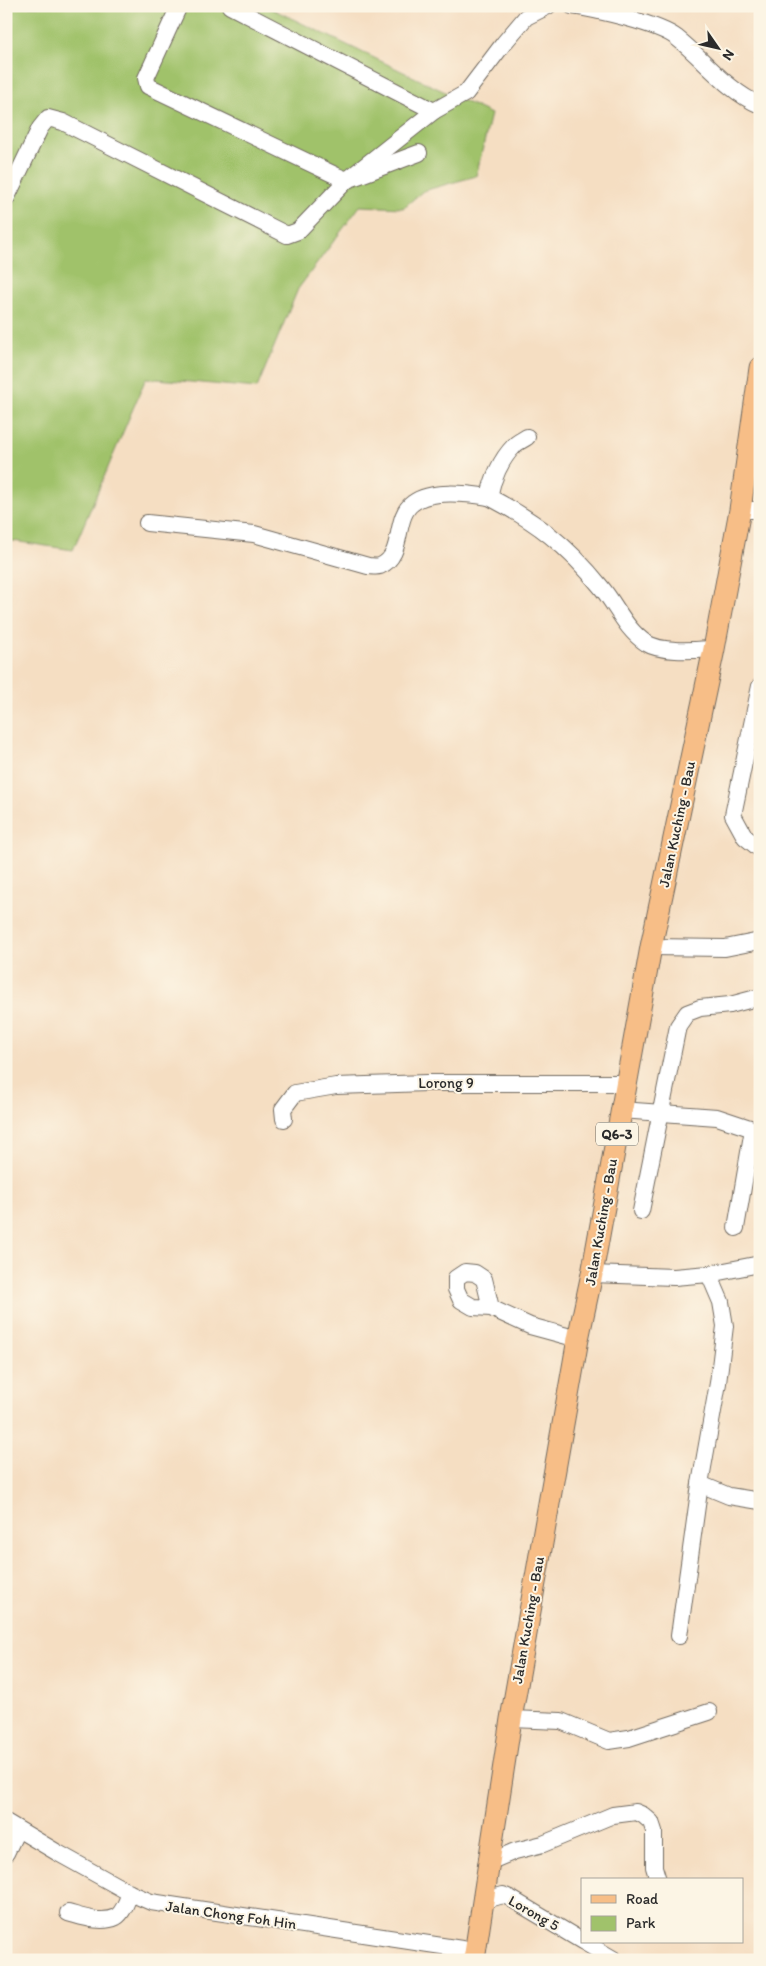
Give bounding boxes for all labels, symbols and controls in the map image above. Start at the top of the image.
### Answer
north arrow [694,22,744,72]
text: N [719,46,738,64]
street label: Jalan Kuching - Bau [655,759,699,889]
street label: Lorong 9 [418,1074,474,1092]
road number: Q6-3 [596,1122,638,1146]
street label: Jalan Kuching - Bau [581,1157,621,1287]
street label: Jalan Kuching - Bau [508,1555,548,1685]
legend [581,1878,744,1944]
text: Road [626,1890,659,1908]
street label: Lorong 5 [505,1891,563,1935]
street label: Jalan Chong Foh Hin [164,1897,298,1933]
text: Park [626,1914,656,1932]

